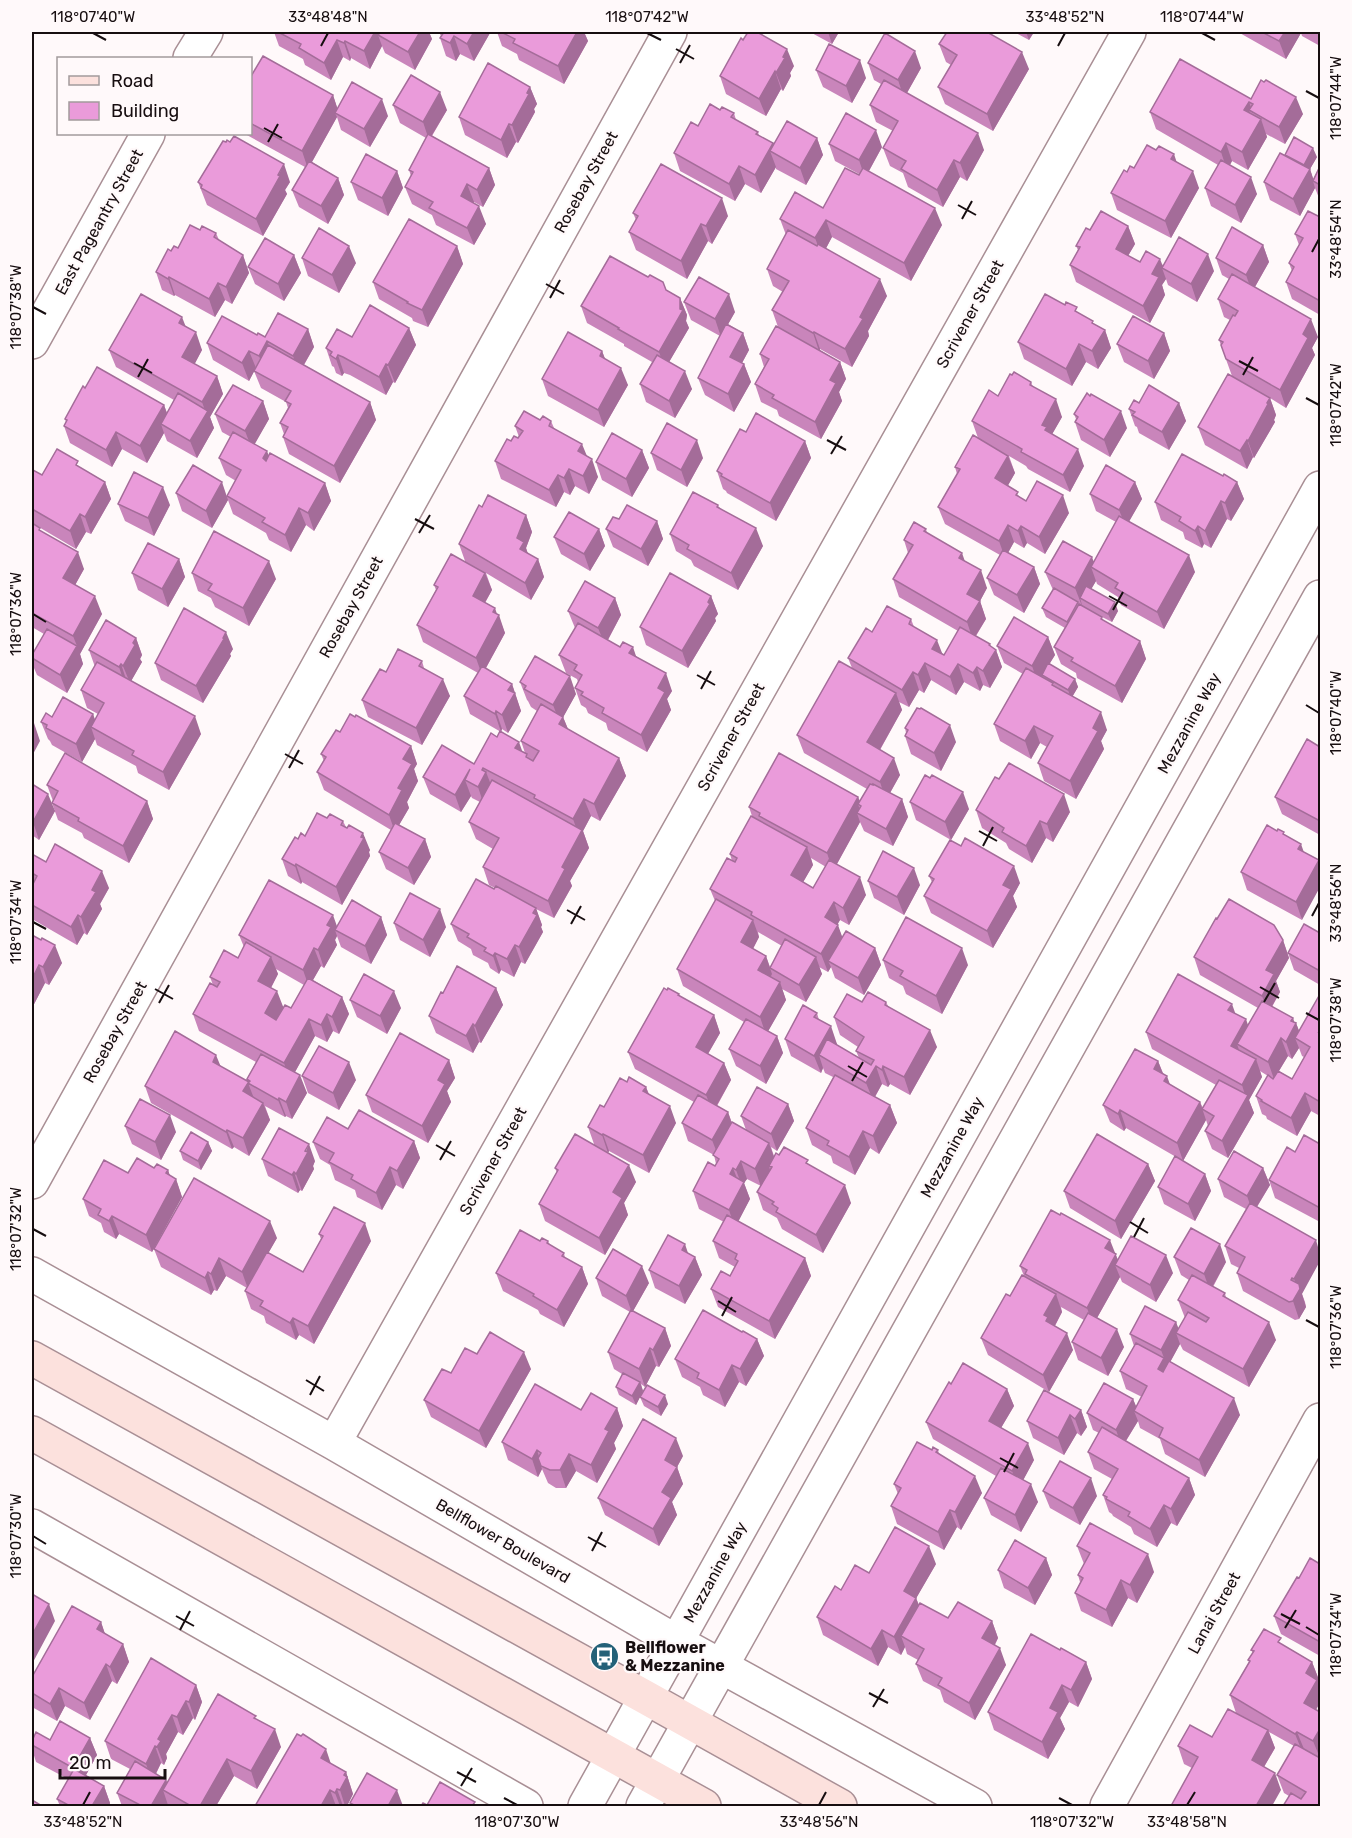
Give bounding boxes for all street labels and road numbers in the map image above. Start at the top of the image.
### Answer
street label: Rosebay Street [550,128,622,236]
street label: East Pageantry Street [51,146,147,298]
street label: Scrivener Street [932,257,1008,371]
street label: Rosebay Street [315,553,387,661]
street label: Mezzanine Way [1153,669,1225,777]
street label: Scrivener Street [693,680,769,794]
street label: Rosebay Street [79,978,151,1086]
street label: Mezzanine Way [916,1093,988,1201]
street label: Scrivener Street [455,1104,531,1218]
street label: Bellflower Boulevard [432,1495,574,1587]
street label: Mezzanine Way [679,1518,751,1626]
street label: Lanai Street [1184,1569,1244,1657]

